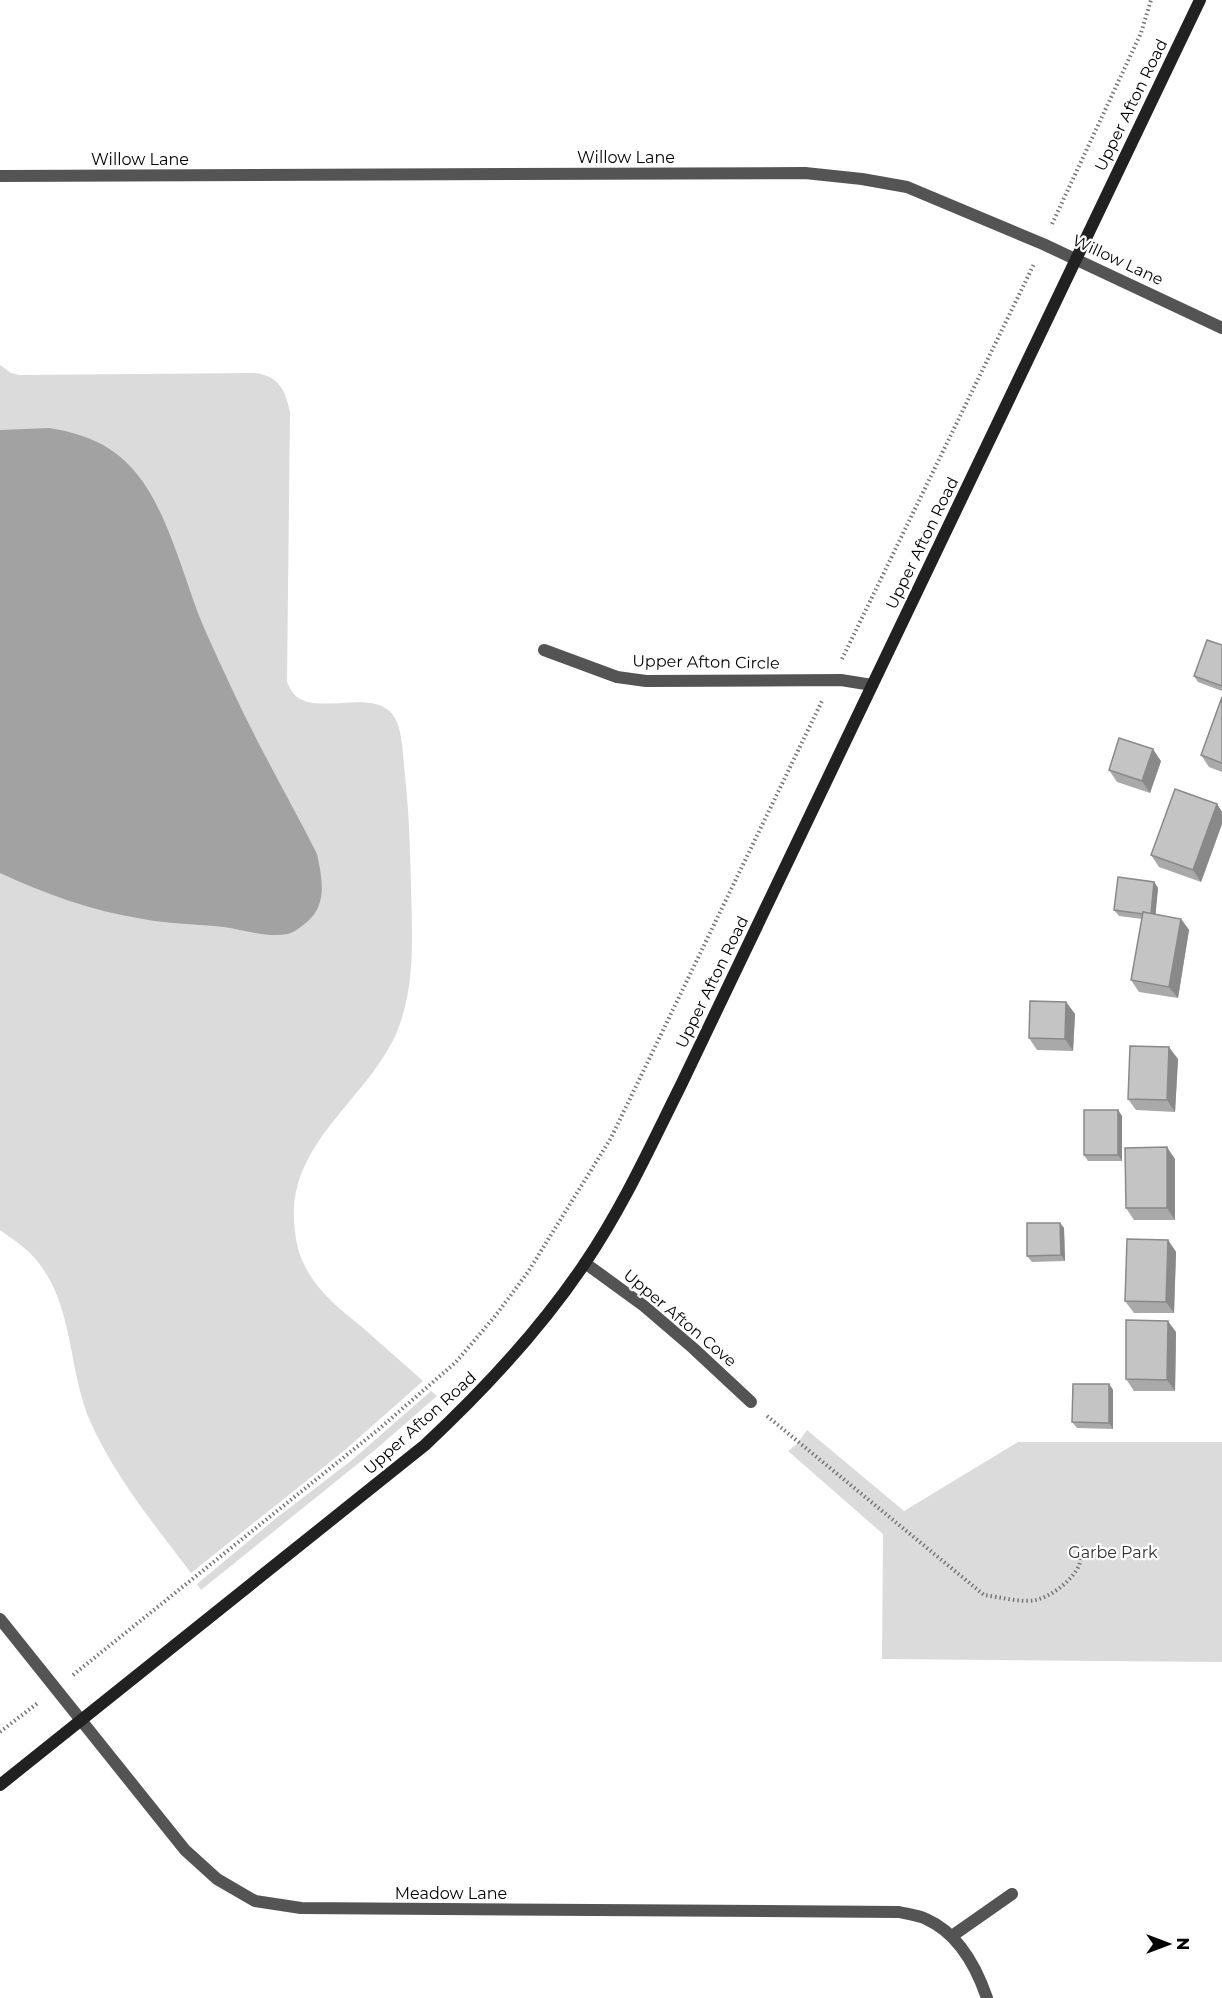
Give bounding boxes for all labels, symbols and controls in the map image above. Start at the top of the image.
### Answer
street label: Upper Afton Road [1091,36,1171,174]
street label: Willow Lane [577,148,675,167]
street label: Willow Lane [91,150,189,169]
street label: Willow Lane [1070,231,1166,289]
street label: Upper Afton Road [882,474,962,612]
street label: Upper Afton Circle [632,651,780,673]
street label: Upper Afton Road [672,913,752,1051]
street label: Upper Afton Cove [620,1265,740,1371]
street label: Upper Afton Road [360,1368,480,1478]
park label: Garbe Park [1068,1543,1158,1562]
street label: Meadow Lane [395,1884,507,1903]
north arrow [1138,1914,1198,1974]
text: N [1173,1938,1192,1950]

